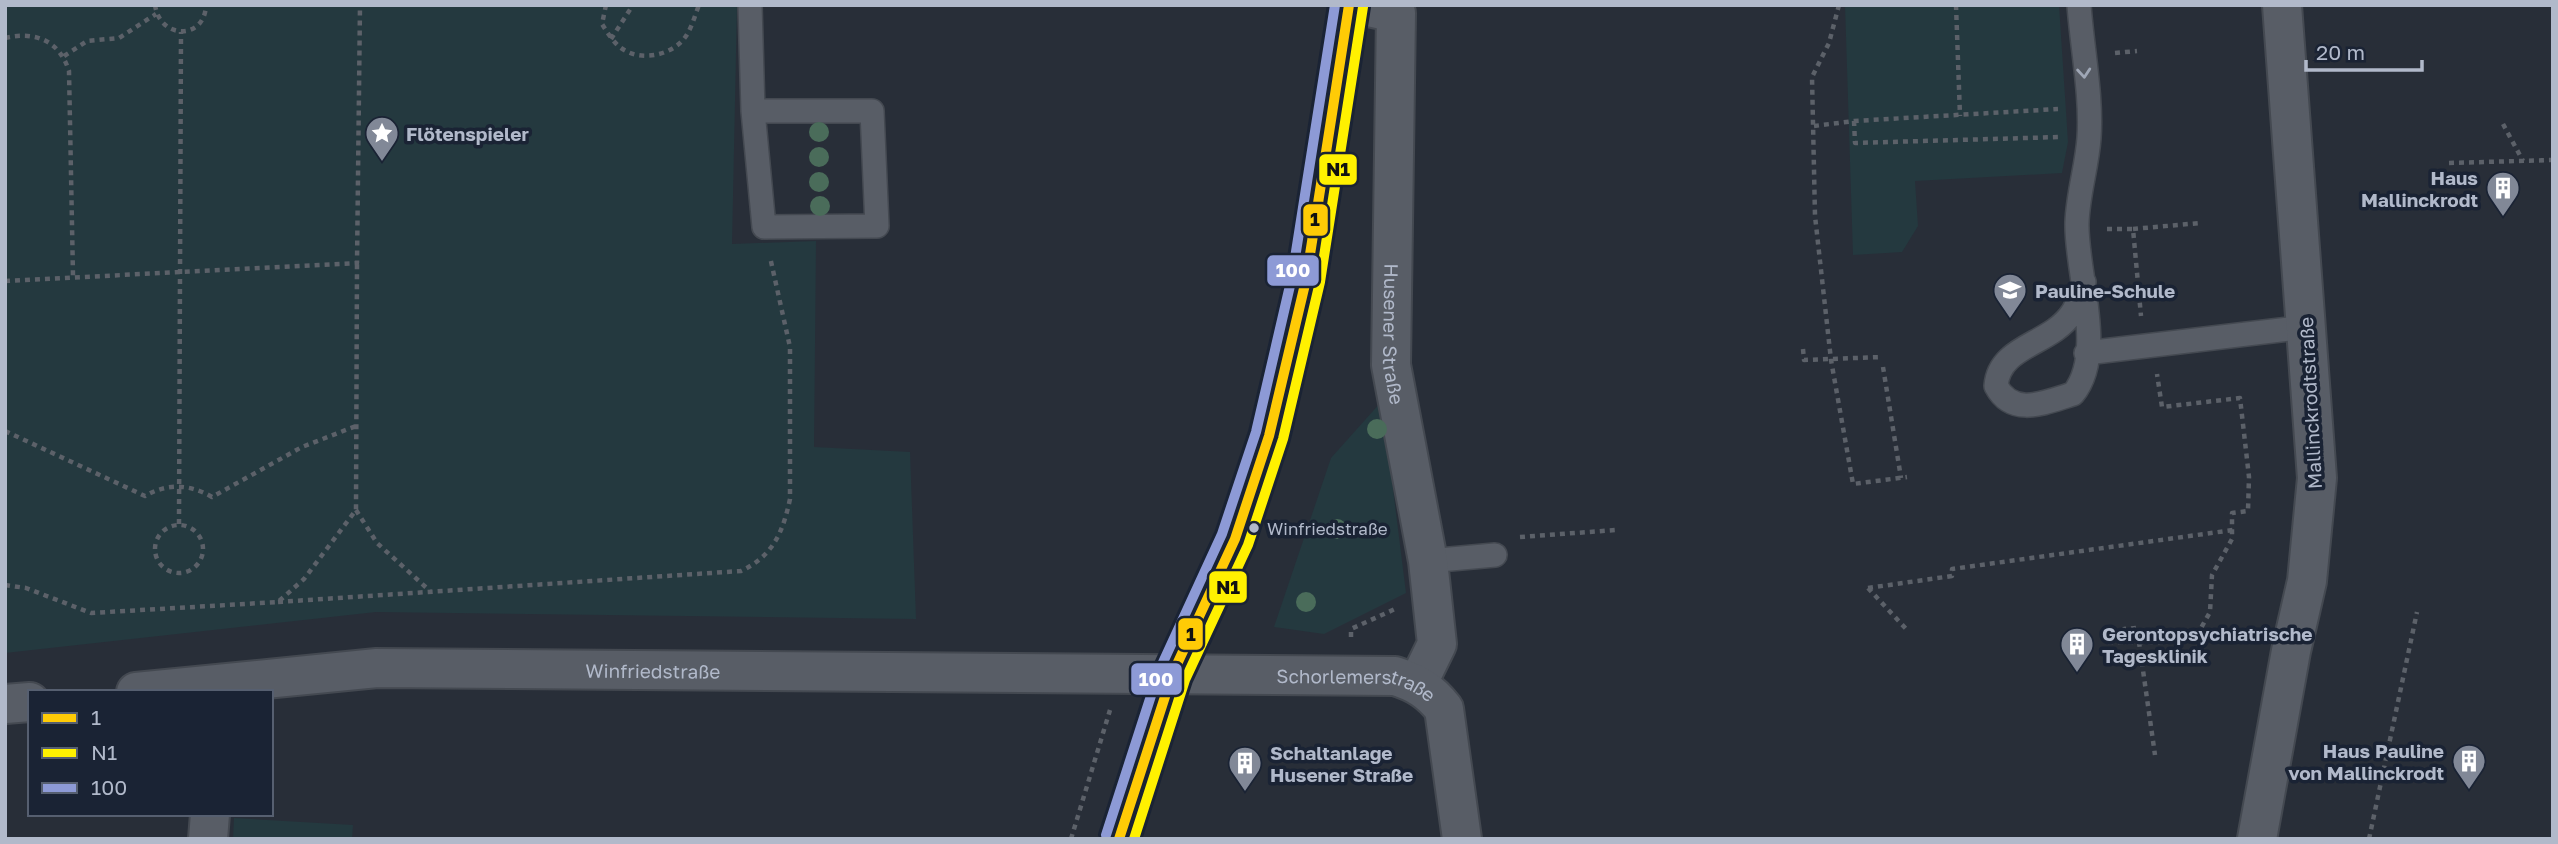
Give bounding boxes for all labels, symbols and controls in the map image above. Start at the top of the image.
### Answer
scale bar [2306,28,2422,72]
text: 20 m [2316,39,2365,65]
one-way arrow [2076,68,2091,79]
place icon: Flötenspieler [363,114,401,163]
place label: Flötenspieler [406,122,529,145]
line badge: N1 [1318,153,1358,186]
text: N1 [1326,157,1350,180]
place label: Haus Mallinckrodt [2361,166,2478,211]
building icon: Haus Mallinckrodt [2484,169,2522,218]
line badge: 1 [1302,203,1329,237]
text: 1 [1310,207,1320,230]
line badge: 100 [1266,254,1320,287]
text: 100 [1276,258,1310,281]
street label: Husener Straße [1380,263,1410,406]
school or university icon: Pauline-Schule [1991,271,2029,320]
place label: Pauline-Schule [2035,279,2175,302]
street label: Mallinckrodtstraße [2294,316,2326,490]
place label: Winfriedstraße [1267,518,1388,539]
marker: Winfriedstraße [1247,521,1261,535]
line badge: N1 [1208,570,1248,604]
text: N1 [1216,575,1240,598]
line badge: 1 [1177,617,1204,651]
text: 1 [1186,622,1196,645]
place label: Gerontopsychiatrische Tagesklinik [2102,622,2312,667]
building icon: Gerontopsychiatrische Tagesklinik [2058,625,2096,674]
street label: Winfriedstraße [585,658,720,682]
line badge: 100 [1130,662,1183,696]
street label: Schorlemerstraße [1276,664,1441,706]
text: 100 [1139,667,1173,690]
legend [28,690,273,816]
text: 1 [91,704,101,730]
text: N1 [91,739,117,765]
place label: Haus Pauline von Mallinckrodt [2288,739,2444,784]
place label: Schaltanlage Husener Straße [1270,741,1413,786]
building icon: Haus Pauline von Mallinckrodt [2450,742,2488,791]
building icon: Schaltanlage Husener Straße [1226,744,1264,793]
text: 100 [91,774,127,800]

